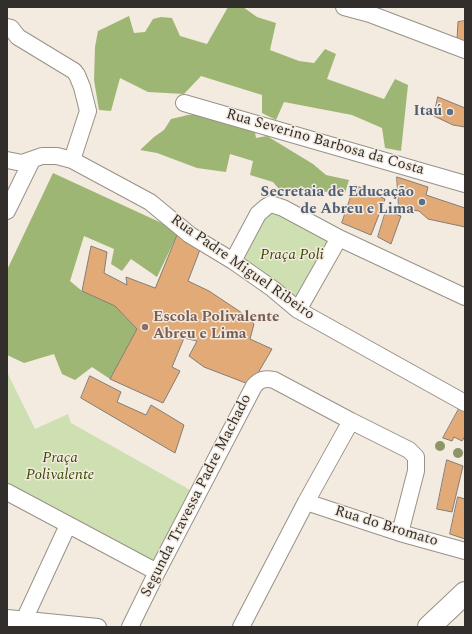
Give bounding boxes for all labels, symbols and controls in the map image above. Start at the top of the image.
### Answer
place label: Itaú [413,103,442,121]
street label: Rua Severino Barbosa da Costa [224,106,426,180]
marker: Itaú [445,107,455,117]
place label: Secretaia de Educação de Abreu e Lima [261,184,414,219]
marker: Secretaia de Educação de Abreu e Lima [417,197,427,207]
street label: Rua Padre Miguel Ribeiro [167,211,317,325]
park label: Praça Poli [260,247,324,265]
place label: Escola Polivalente Abreu e Lima [153,309,279,344]
marker: Escola Polivalente Abreu e Lima [140,322,150,332]
street label: Segunda Travessa Padre Machado [138,392,256,600]
park label: Praça Polivalente [26,450,94,485]
street label: Rua do Bromato [332,503,440,551]

